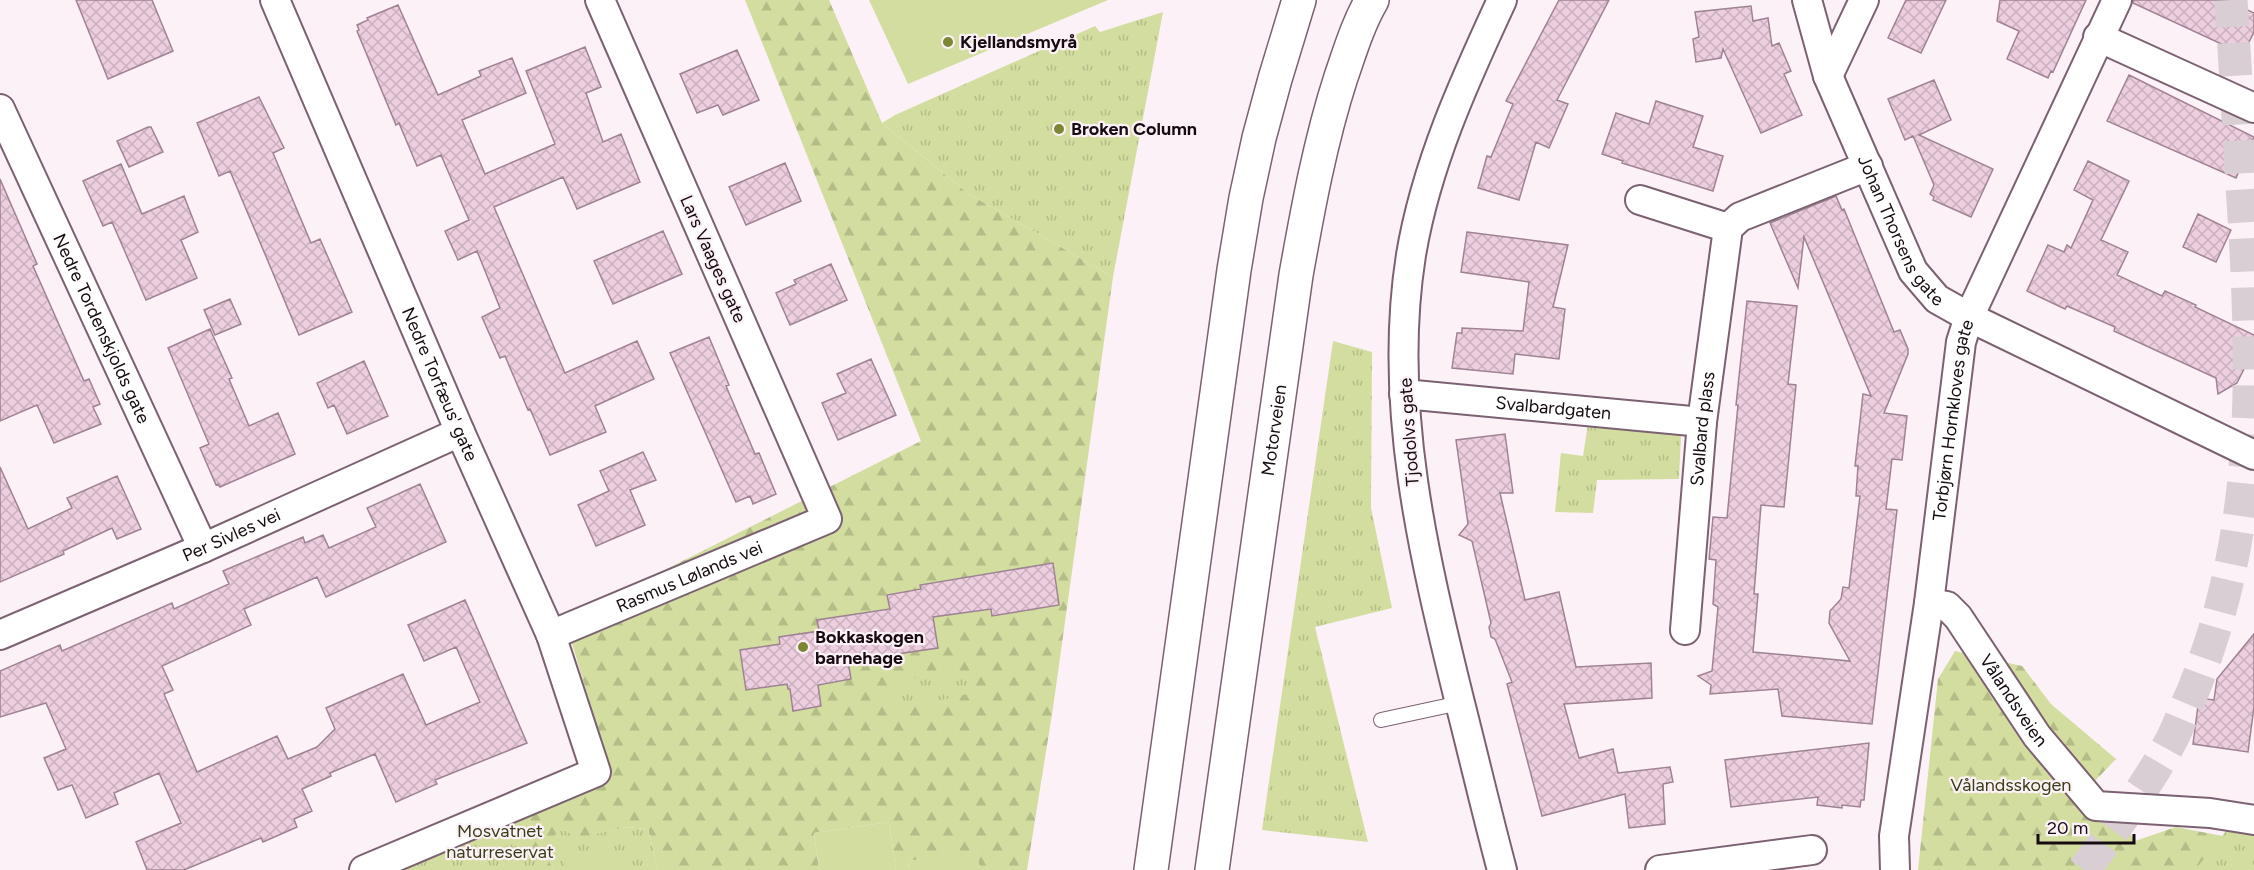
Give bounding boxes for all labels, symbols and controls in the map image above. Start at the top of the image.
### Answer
place label: Kjellandsmyrå [960,31,1077,53]
marker: Kjellandsmyrå [941,35,955,49]
place label: Broken Column [1071,118,1197,140]
marker: Broken Column [1052,122,1066,136]
street label: Johan Thorsens gate [1853,152,1947,311]
street label: Lars Vaages gate [675,192,751,326]
street label: Nedre Tordenskjolds gate [48,230,155,427]
street label: Nedre Torfæus' gate [397,304,483,465]
street label: Torbjørn Hornkloves gate [1928,317,1979,522]
street label: Svalbard plass [1686,370,1720,487]
street label: Tjodolvs gate [1394,377,1424,487]
street label: Motorveien [1257,383,1291,477]
street label: Svalbardgaten [1494,392,1612,424]
street label: Per Sivles vei [179,504,284,567]
street label: Rasmus Lølands vei [613,536,766,617]
place label: Bokkaskogen barnehage [815,626,924,669]
marker: Bokkaskogen barnehage [796,640,810,654]
street label: Vålandsveien [1975,650,2052,751]
park label: Vålandsskogen [1951,774,2071,796]
scale bar [2038,807,2134,845]
text: 20 m [2047,817,2088,839]
park label: Mosvatnet naturreservat [446,820,554,863]

